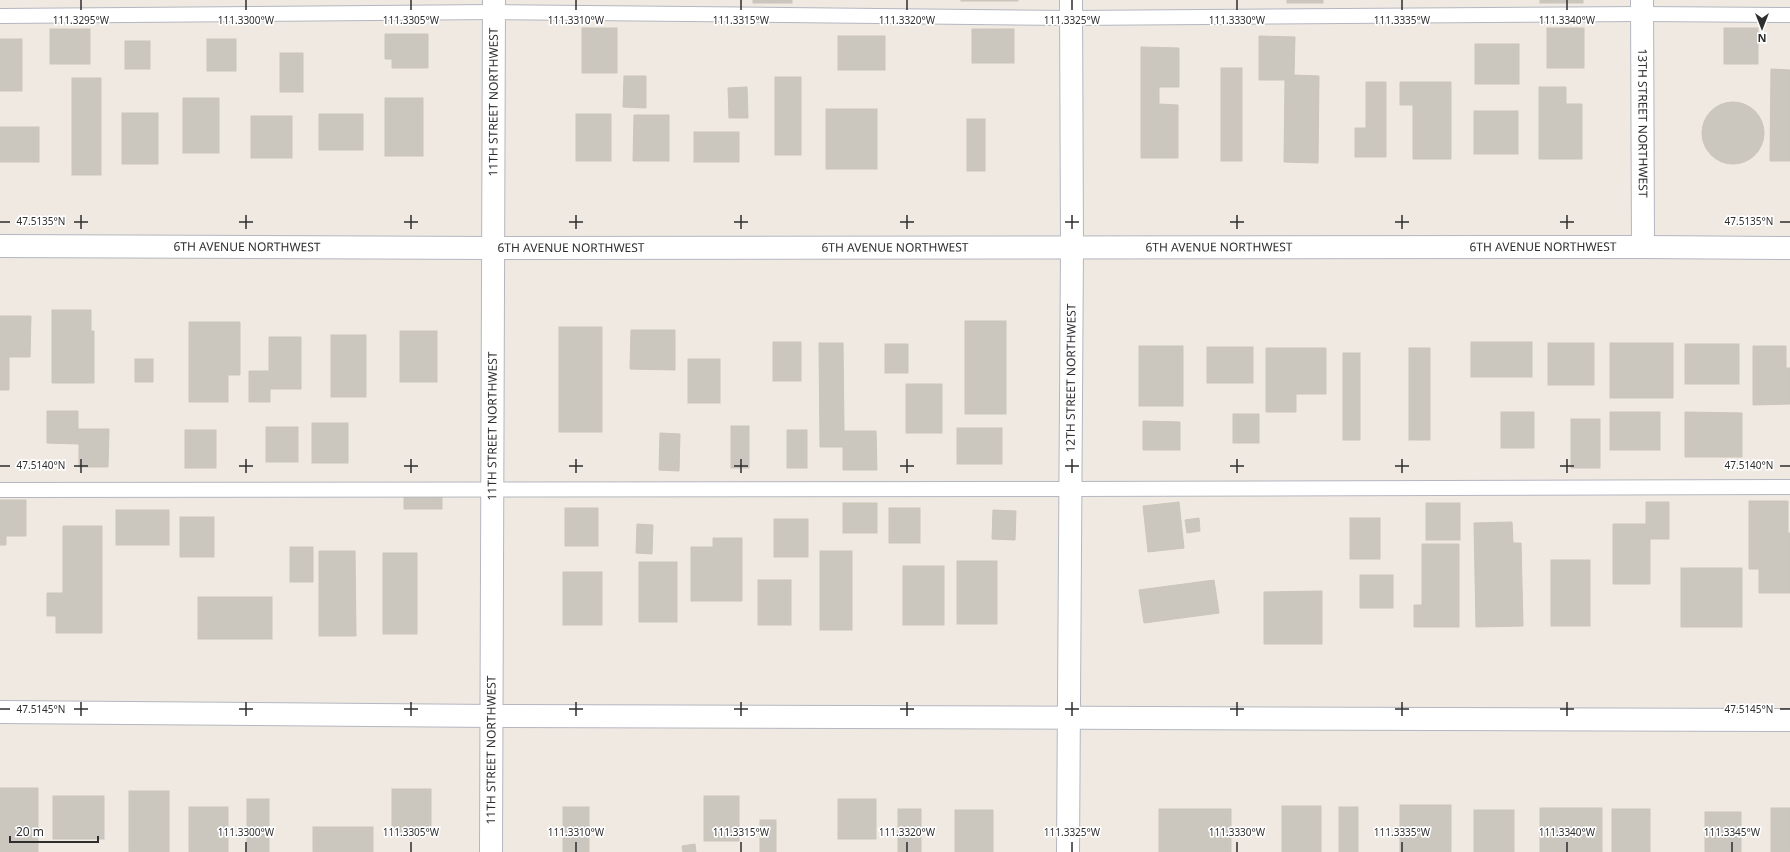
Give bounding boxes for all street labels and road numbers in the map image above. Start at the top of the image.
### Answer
street label: 11TH STREET NORTHWEST [484,27,502,177]
street label: 13TH STREET NORTHWEST [1634,48,1652,198]
street label: 6TH AVENUE NORTHWEST [173,238,321,255]
street label: 6TH AVENUE NORTHWEST [1145,238,1293,255]
street label: 6TH AVENUE NORTHWEST [1469,238,1617,255]
street label: 6TH AVENUE NORTHWEST [497,239,645,256]
street label: 6TH AVENUE NORTHWEST [821,239,969,256]
street label: 12TH STREET NORTHWEST [1062,303,1080,453]
street label: 11TH STREET NORTHWEST [483,351,501,501]
street label: 11TH STREET NORTHWEST [482,675,500,825]

